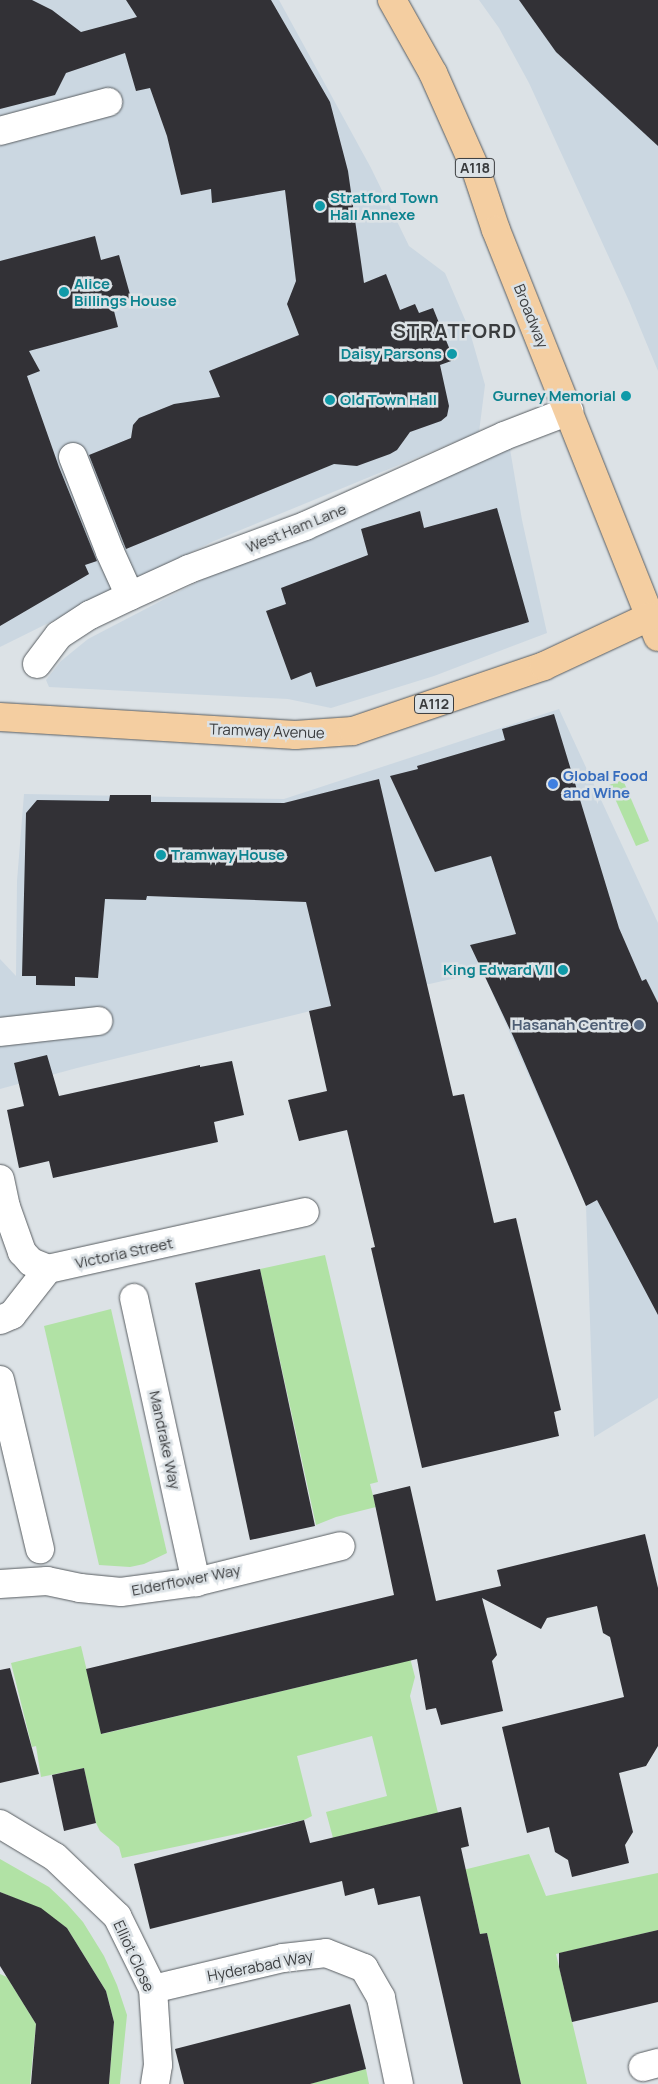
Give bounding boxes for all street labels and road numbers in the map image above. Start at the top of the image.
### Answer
road number: A118 [454,156,496,180]
street label: Broadway [510,281,552,351]
street label: West Ham Lane [243,500,349,556]
road number: A112 [414,692,454,716]
street label: Tramway Avenue [209,720,325,742]
street label: Victoria Street [73,1234,175,1272]
street label: Mandrake Way [146,1389,184,1491]
street label: Elderflower Way [130,1561,242,1599]
street label: Elliot Close [110,1917,158,1995]
street label: Hyderabad Way [206,1947,314,1985]

